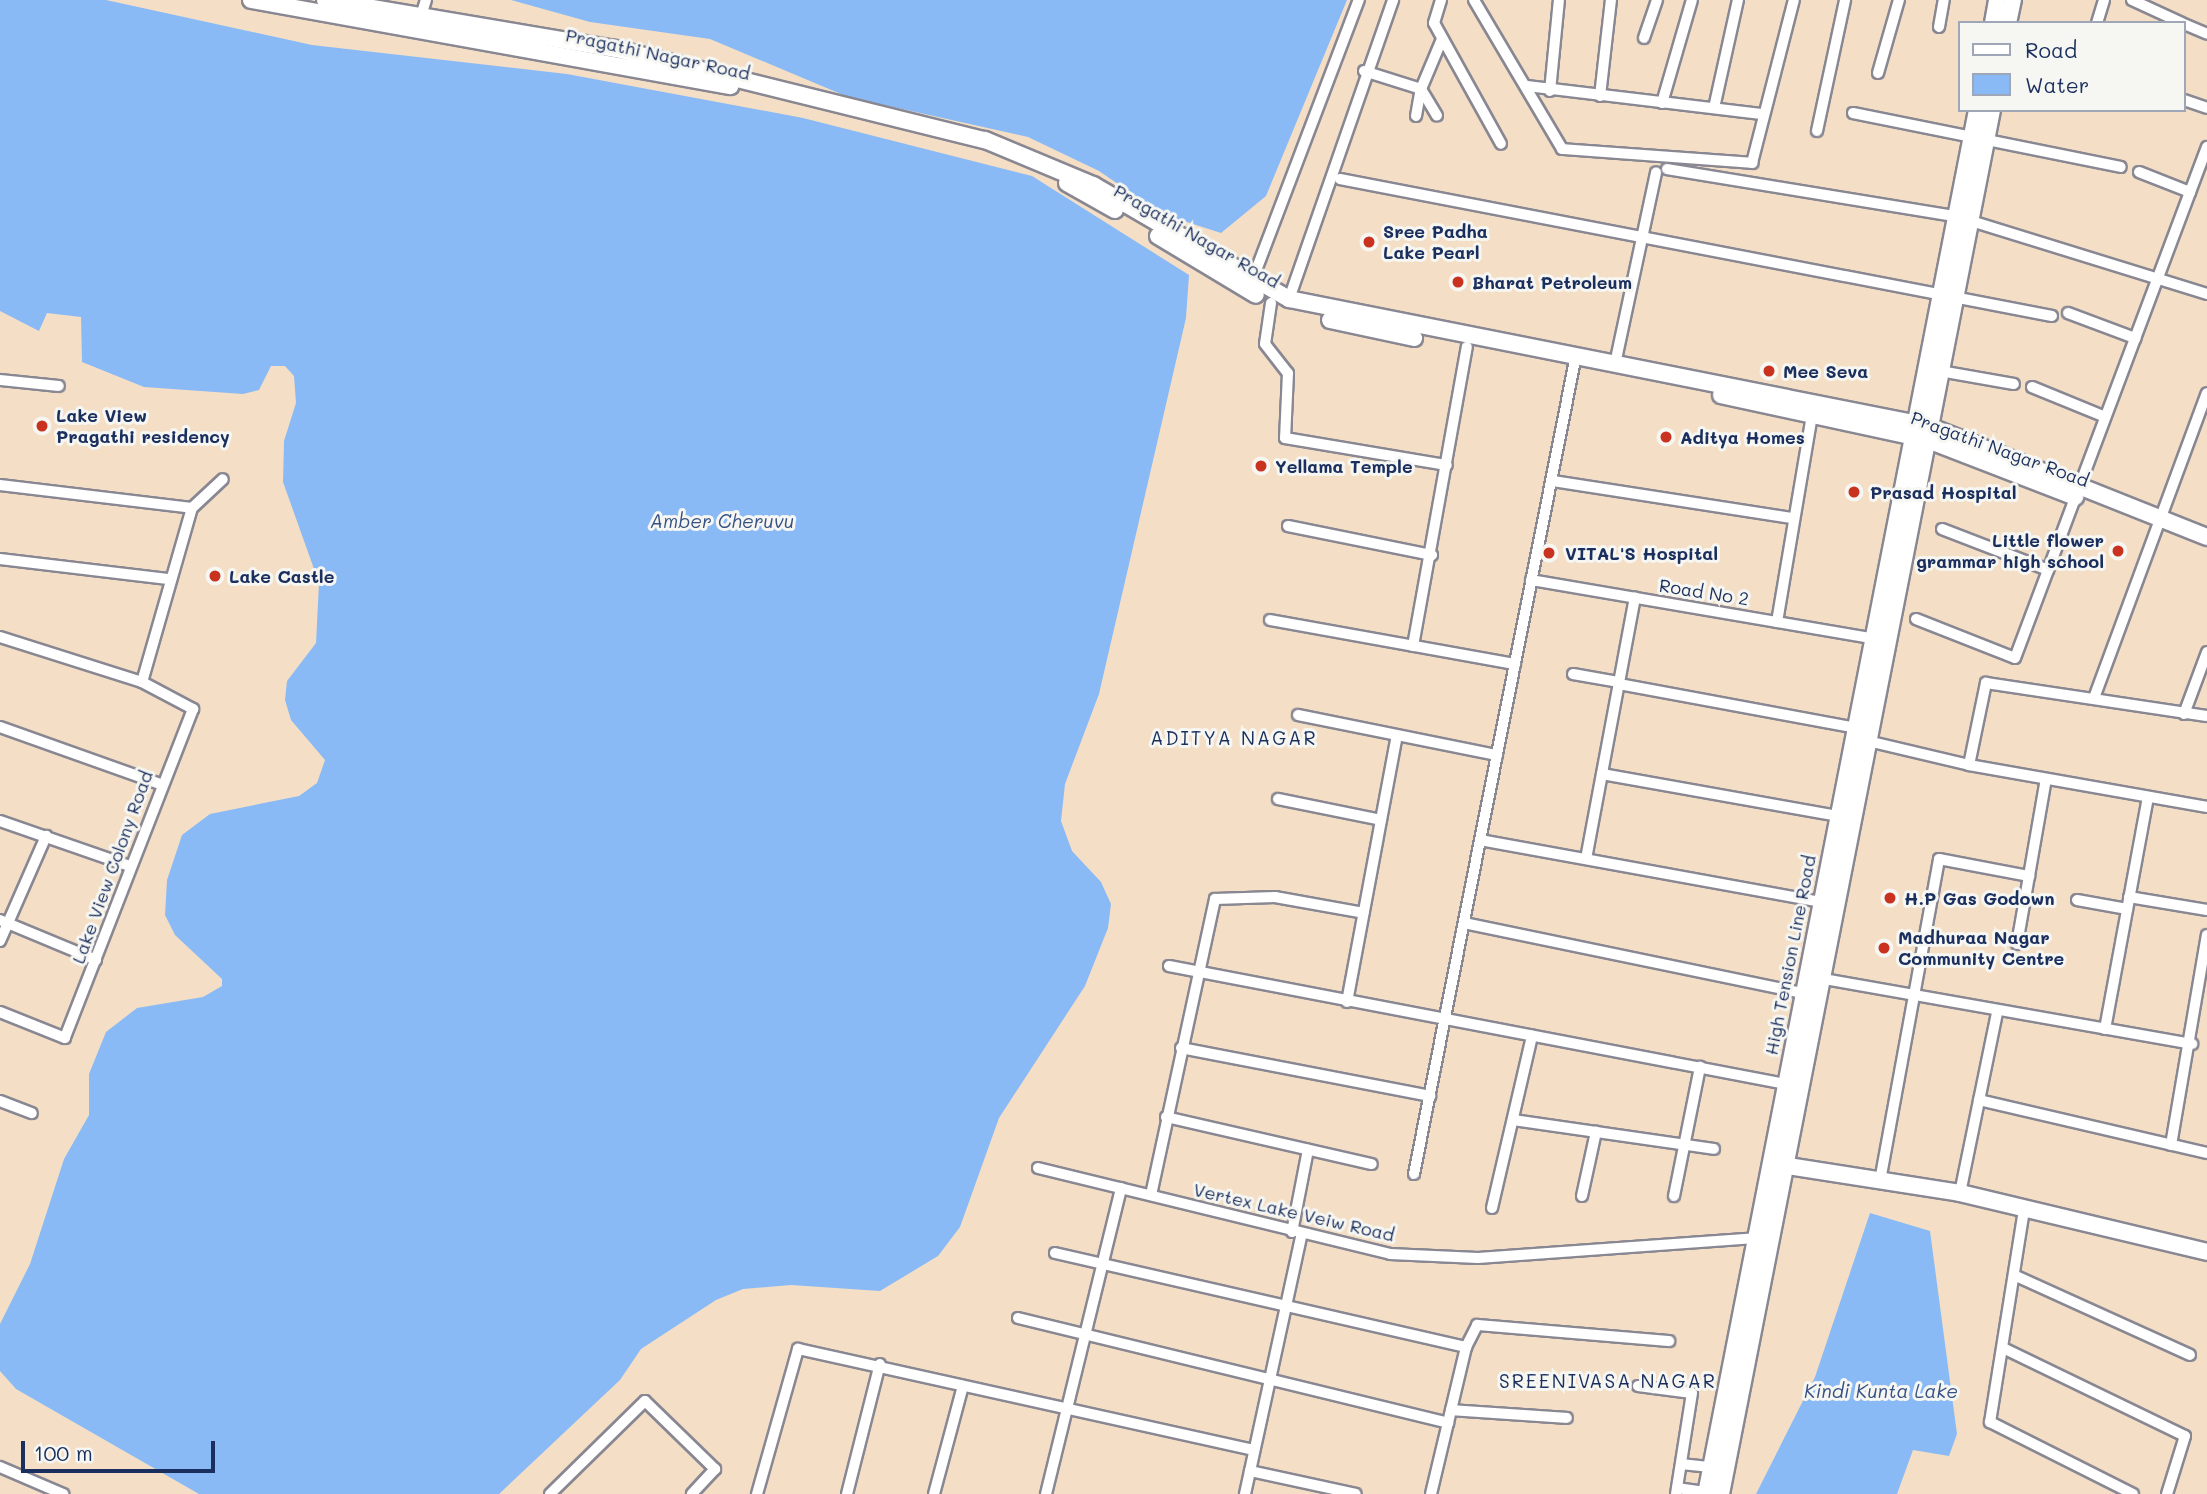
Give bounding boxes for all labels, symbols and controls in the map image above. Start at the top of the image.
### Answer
legend [1958,21,2186,112]
street label: Pragathi Nagar Road [564,24,752,84]
text: Road [2025,36,2077,63]
text: Water [2025,71,2089,98]
street label: Pragathi Nagar Road [1110,180,1284,292]
place label: Sree Padha Lake Pearl [1383,221,1488,264]
marker: Sree Padha Lake Pearl [1361,234,1377,250]
place label: Bharat Petroleum [1472,271,1632,293]
marker: Bharat Petroleum [1450,274,1466,290]
place label: Mee Seva [1783,360,1868,382]
marker: Mee Seva [1761,363,1777,379]
place label: Lake View Pragathi residency [56,405,230,448]
street label: Pragathi Nagar Road [1908,407,2092,491]
marker: Lake View Pragathi residency [34,418,50,434]
place label: Aditya Homes [1680,426,1805,448]
marker: Aditya Homes [1658,429,1674,445]
place label: Yellama Temple [1275,455,1413,477]
marker: Yellama Temple [1253,458,1269,474]
place label: Prasad Hospital [1870,481,2017,503]
marker: Prasad Hospital [1844,482,1864,502]
water label: Amber Cheruvu [650,510,794,532]
place label: Little flower grammar high school [1916,530,2104,572]
place label: VITAL'S Hospital [1565,542,1718,564]
marker: VITAL'S Hospital [1539,543,1559,563]
marker: Little flower grammar high school [2110,543,2126,559]
place label: Lake Castle [229,565,334,587]
marker: Lake Castle [207,568,223,584]
street label: Road No 2 [1658,574,1750,610]
district label: ADITYA NAGAR [1152,727,1316,749]
street label: Lake View Colony Road [67,768,157,966]
street label: High Tension Line Road [1760,853,1820,1057]
place label: H.P Gas Godown [1904,887,2055,909]
marker: H.P Gas Godown [1882,890,1898,906]
place label: Madhuraa Nagar Community Centre [1898,927,2064,970]
marker: Madhuraa Nagar Community Centre [1876,940,1892,956]
street label: Vertex Lake Veiw Road [1191,1178,1397,1246]
district label: SREENIVASA NAGAR [1501,1370,1715,1392]
water label: Kindi Kunta Lake [1804,1380,1958,1402]
scale bar [24,1428,219,1472]
text: 100 m [34,1439,93,1466]

